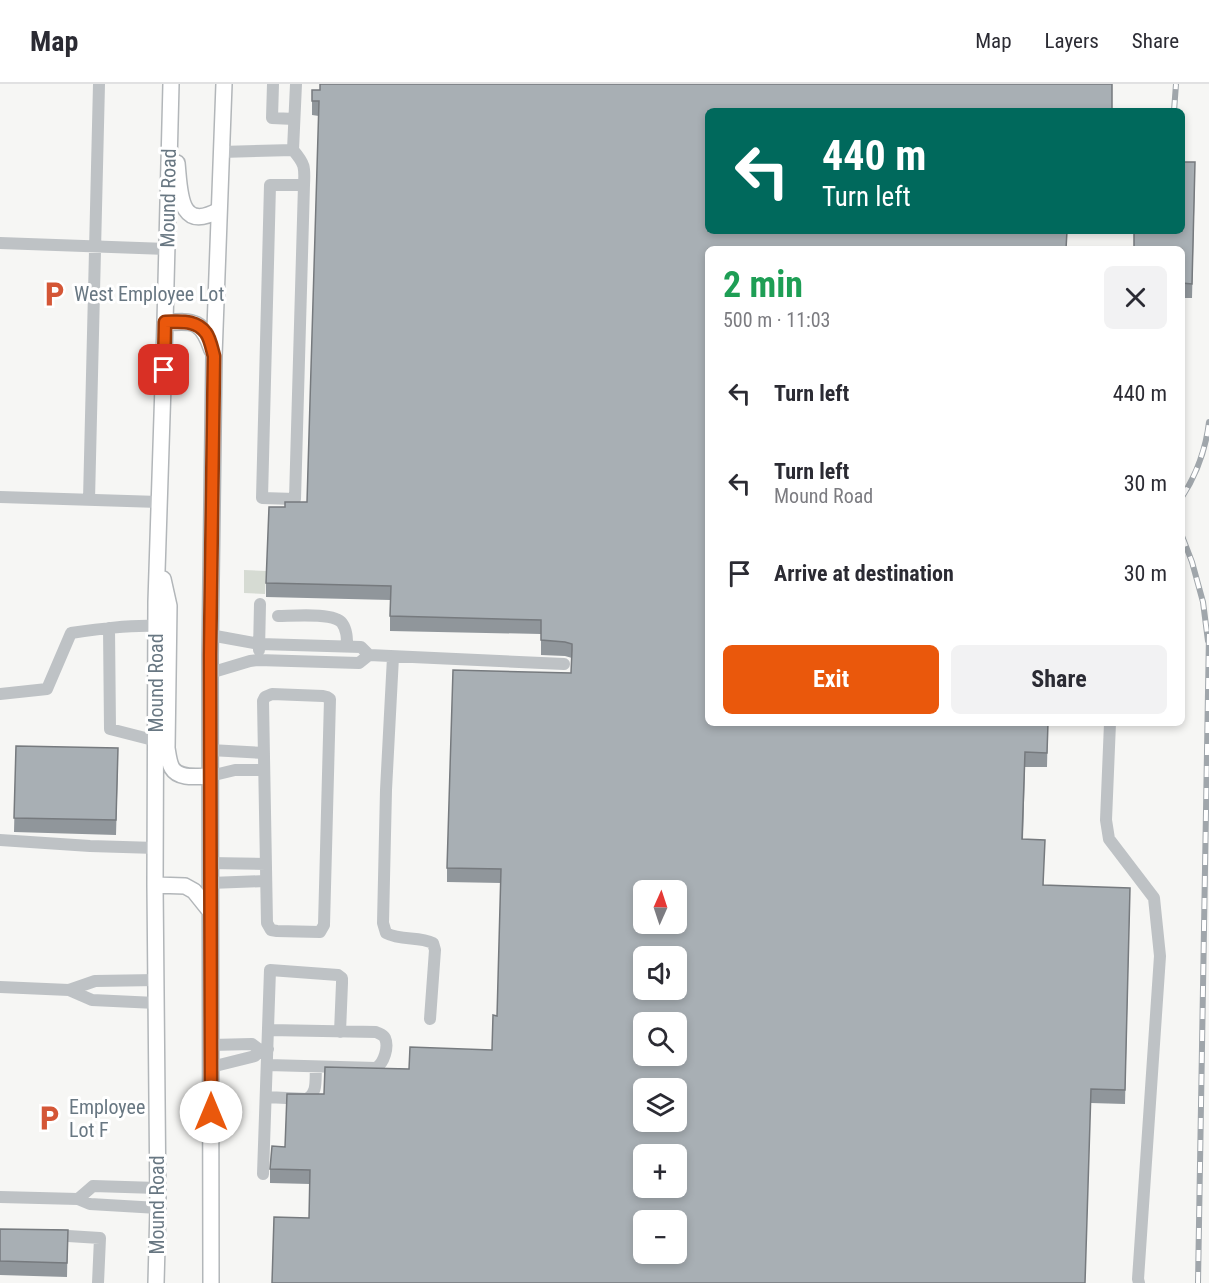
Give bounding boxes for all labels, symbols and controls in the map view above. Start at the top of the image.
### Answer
text: Map [30,25,78,58]
text: Map [975,29,1012,53]
text: Layers [1045,29,1099,53]
text: Share [1132,29,1179,53]
text: 440 m [822,131,927,180]
icon: left [723,132,801,210]
street label: Mound Road [155,148,181,248]
text: Turn left [822,181,911,213]
text: 2 min [723,264,803,306]
button: close [1104,266,1167,329]
parking icon: West Employee Lot [39,279,69,309]
place label: West Employee Lot [74,282,224,306]
text: 500 m · 11:03 [723,308,830,332]
pin [138,344,189,395]
icon: arrive [147,353,180,386]
icon: left [723,377,756,410]
text: Turn left [774,381,849,406]
text: 440 m [1113,381,1167,406]
text: Turn left [774,459,849,484]
icon: left [723,467,756,500]
text: 30 m [1124,471,1167,496]
text: Mound Road [774,484,873,508]
icon: arrive [723,557,756,590]
text: Arrive at destination [774,561,954,586]
text: 30 m [1124,561,1167,586]
street label: Mound Road [144,633,168,733]
button: Exit [723,645,939,714]
button: Share [951,645,1167,714]
north arrow [633,880,687,934]
map controls [633,880,687,1264]
button: sound [633,946,687,1000]
button: search [633,1012,687,1066]
button: layers [633,1078,687,1132]
position arrow [179,1080,243,1144]
place label: Employee Lot F [69,1095,145,1142]
parking icon: Employee Lot F [34,1103,64,1133]
button: + [633,1144,687,1198]
street label: Mound Road [145,1155,169,1255]
button: − [633,1210,687,1264]

